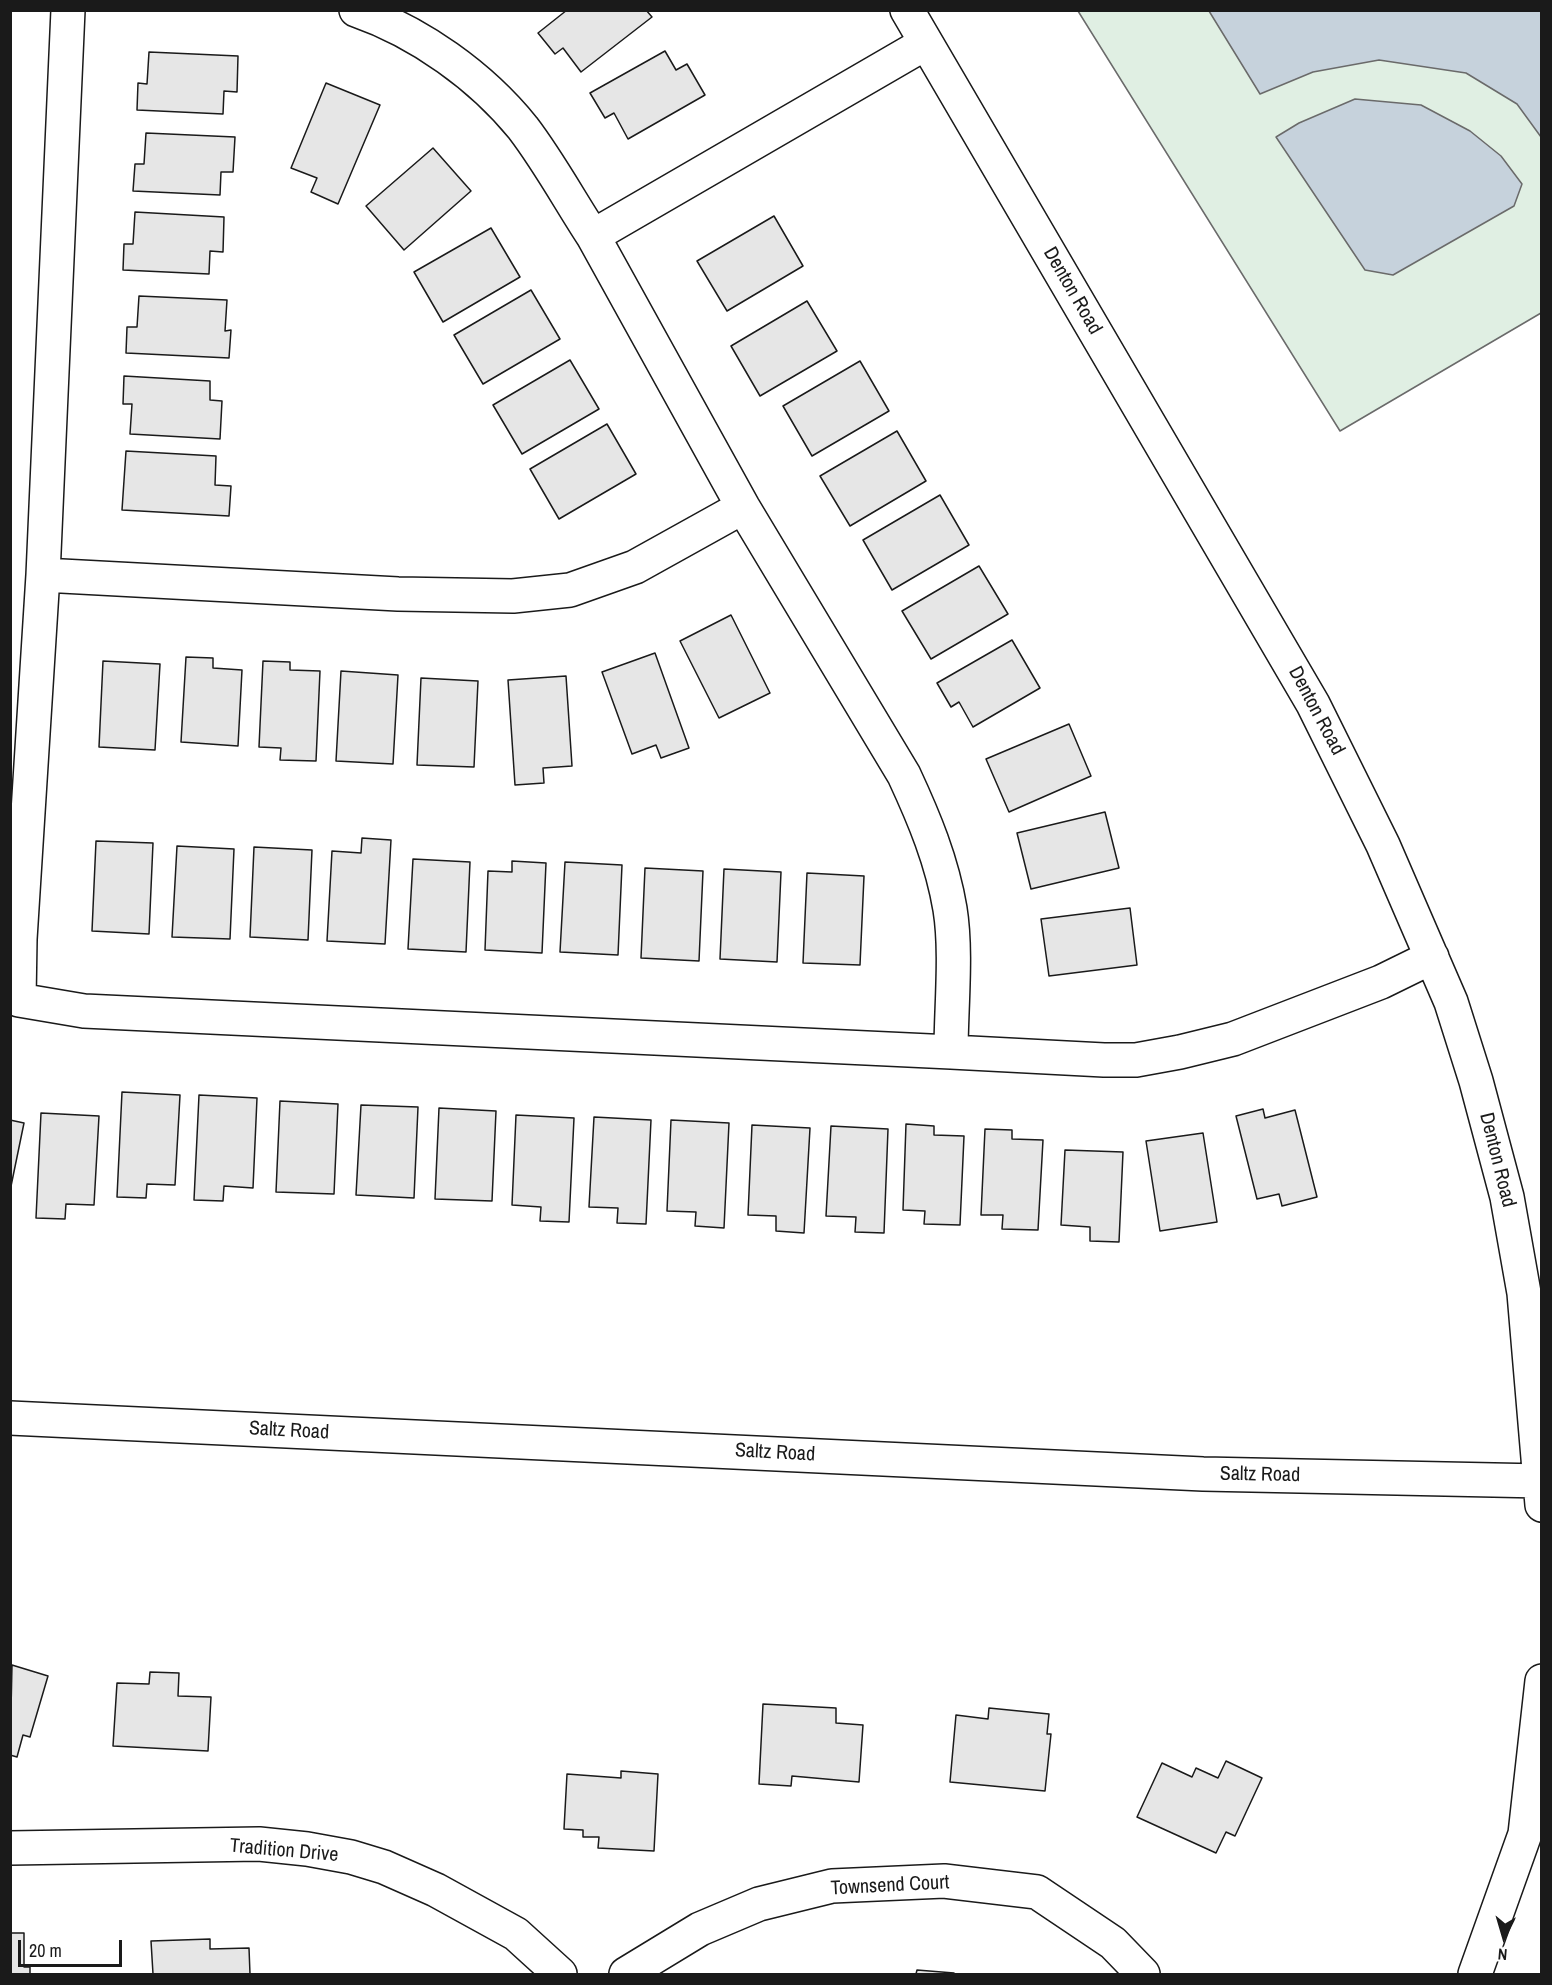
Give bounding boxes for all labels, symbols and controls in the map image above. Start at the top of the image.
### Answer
street label: Denton Road [1037,243,1107,339]
street label: Denton Road [1283,663,1349,759]
street label: Denton Road [1474,1110,1520,1210]
street label: Saltz Road [248,1417,330,1445]
street label: Saltz Road [734,1439,816,1467]
street label: Saltz Road [1220,1462,1300,1488]
street label: Tradition Drive [229,1834,339,1868]
street label: Townsend Court [830,1871,950,1901]
north arrow [1474,1907,1534,1967]
scale bar [21,1928,124,1966]
text: 20 m [29,1938,62,1963]
text: N [1497,1944,1508,1966]

